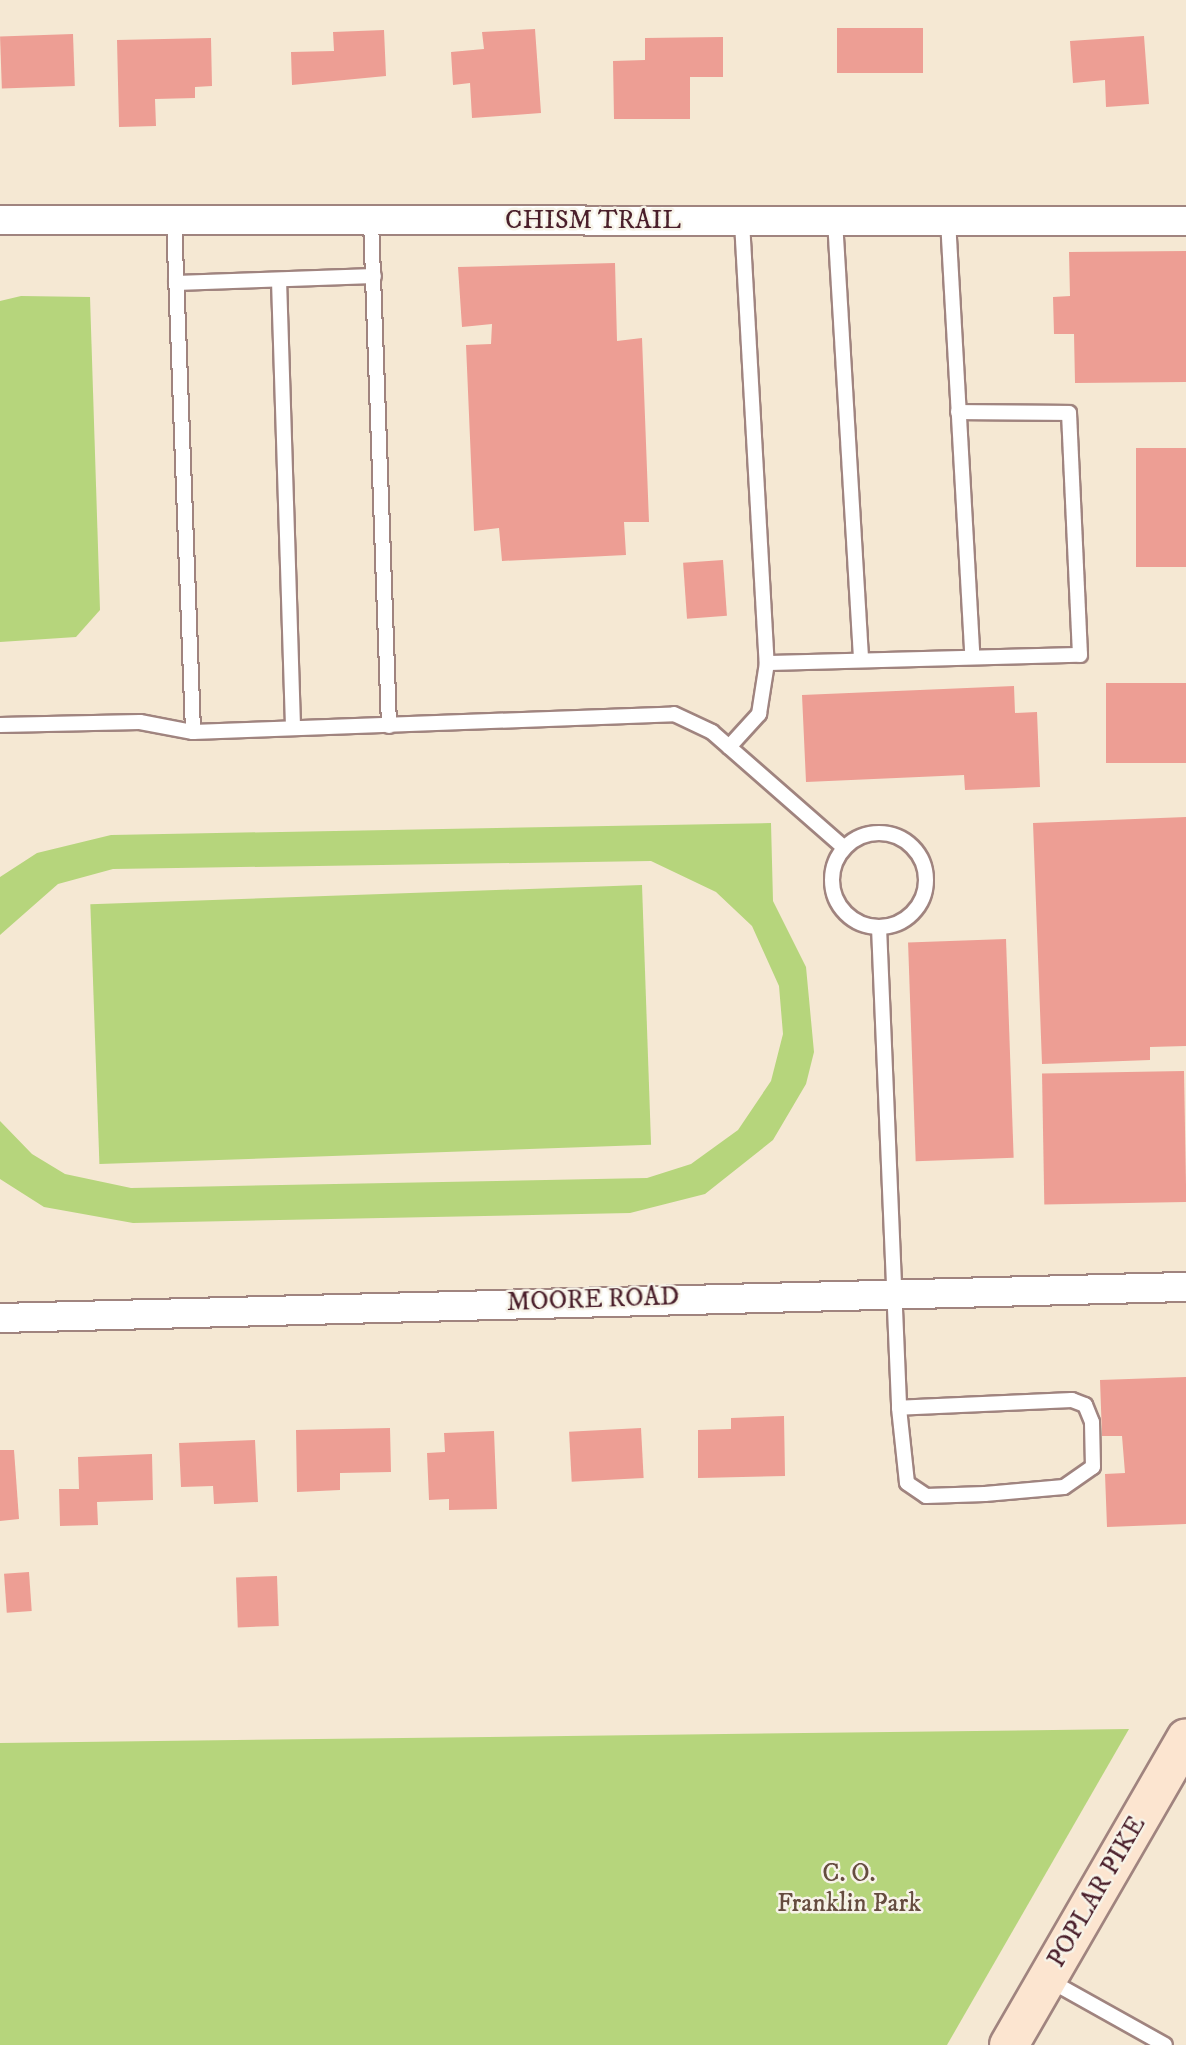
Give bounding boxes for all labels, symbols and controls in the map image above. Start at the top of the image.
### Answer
street label: CHISM TRAIL [505,205,681,237]
street label: MOORE ROAD [506,1281,680,1319]
street label: POPLAR PIKE [1041,1811,1153,1973]
park label: C. O. Franklin Park [777,1858,921,1920]

